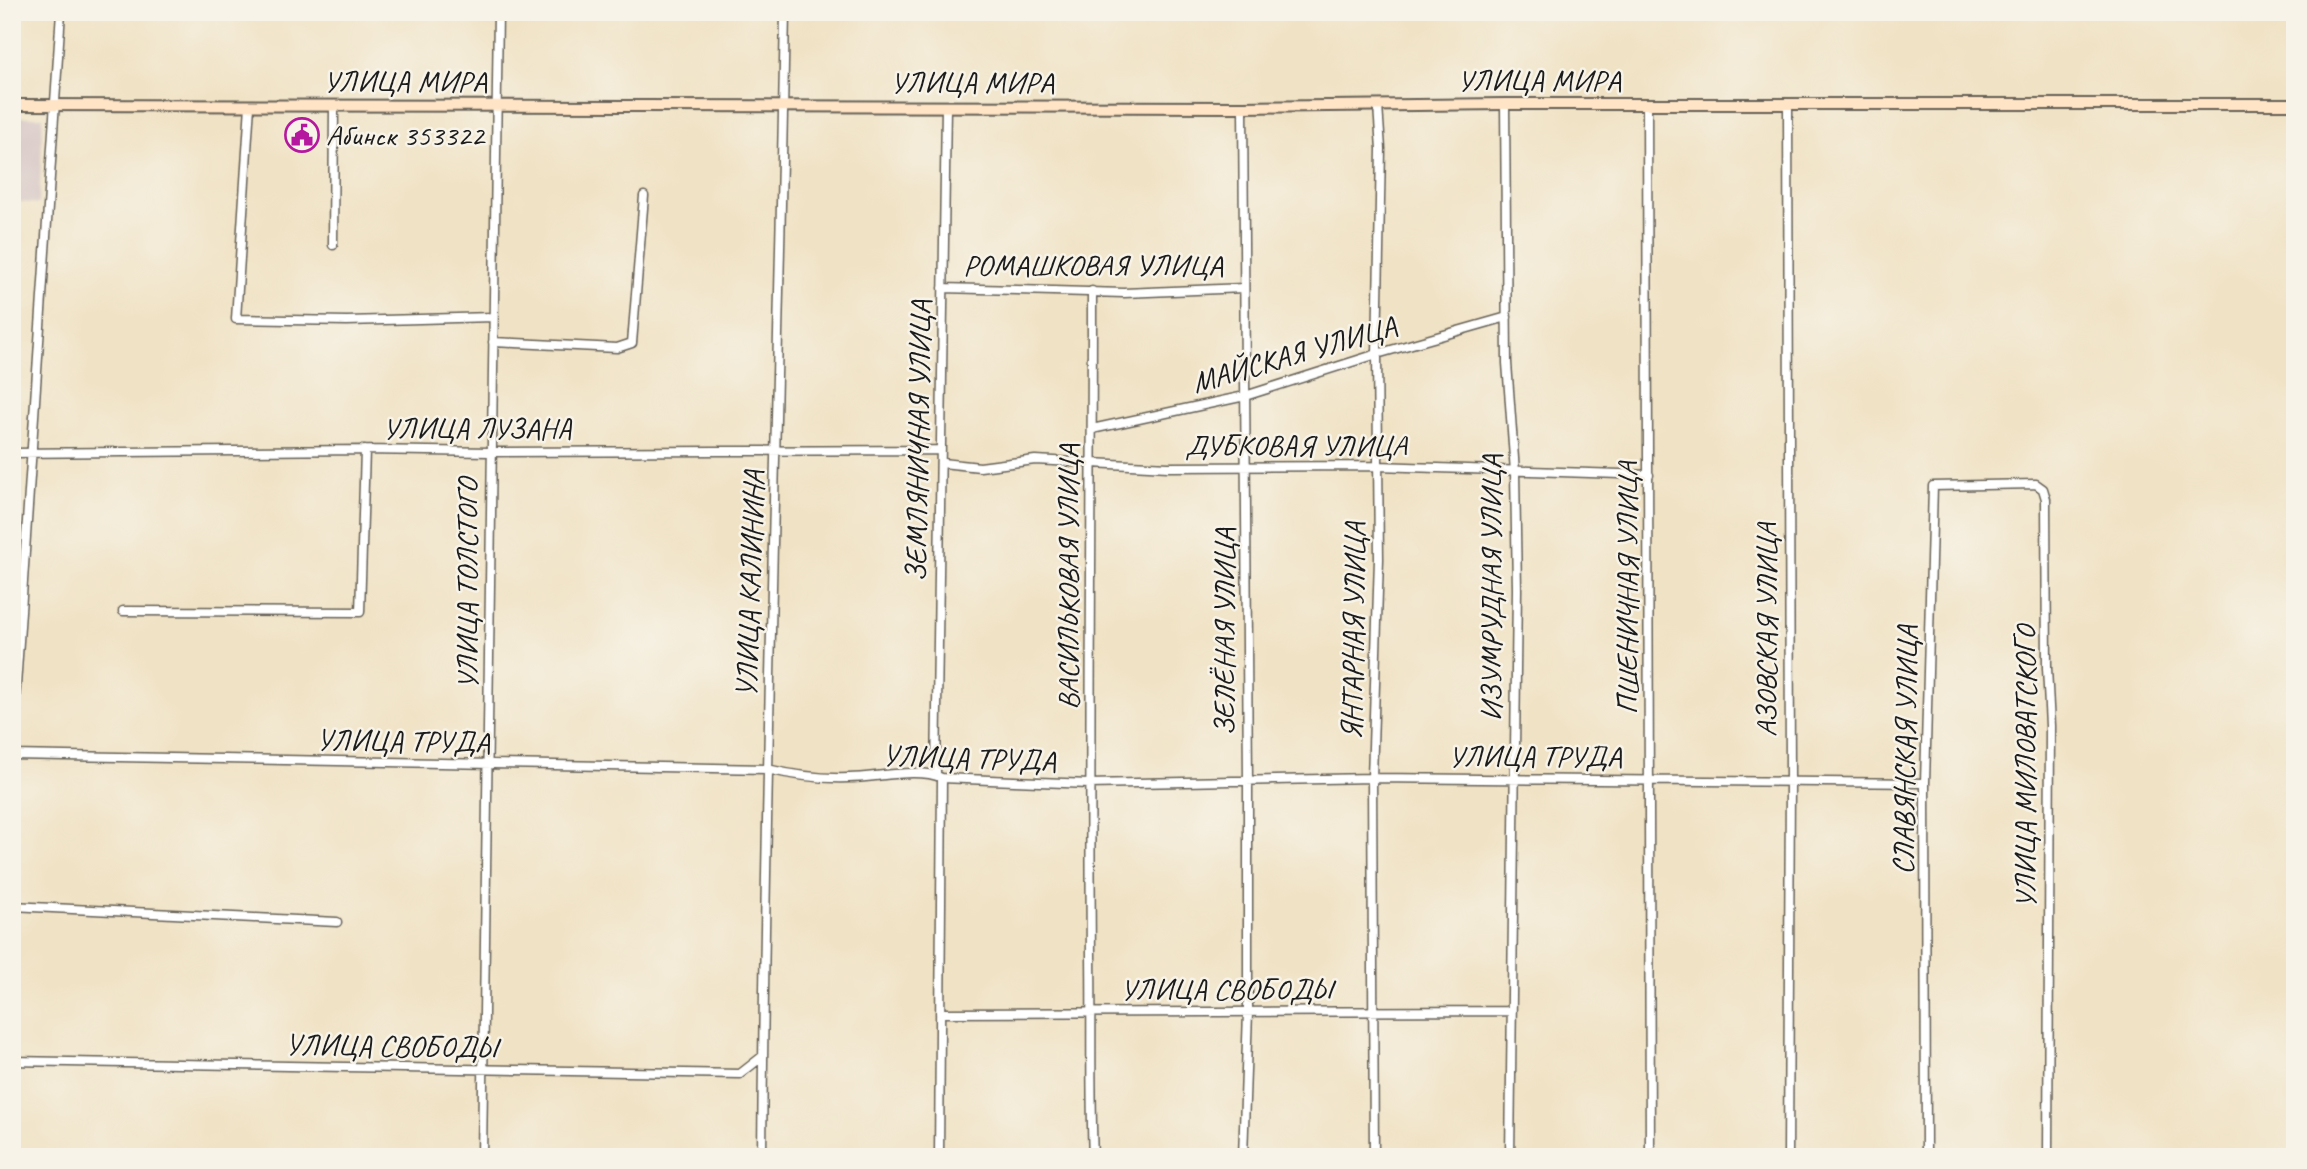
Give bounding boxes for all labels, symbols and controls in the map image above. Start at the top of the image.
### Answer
street label: УЛИЦА МИРА [1457,61,1622,99]
street label: УЛИЦА МИРА [323,62,488,100]
street label: УЛИЦА МИРА [890,63,1055,101]
public building icon: Абинск 353322 [283,116,321,154]
place label: Абинск 353322 [326,116,486,154]
street label: РОМАШКОВАЯ УЛИЦА [963,246,1224,284]
street label: ЗЕМЛЯНИЧНАЯ УЛИЦА [897,299,939,582]
street label: МАЙСКАЯ УЛИЦА [1187,306,1401,401]
street label: УЛИЦА ЛУЗАНА [383,409,572,447]
street label: ДУБКОВАЯ УЛИЦА [1185,426,1409,464]
street label: ВАСИЛЬКОВАЯ УЛИЦА [1049,443,1087,710]
street label: ИЗУМРУДНАЯ УЛИЦА [1472,454,1510,721]
street label: ПШЕНИЧНАЯ УЛИЦА [1608,460,1646,714]
street label: УЛИЦА КАЛИНИНА [727,468,773,698]
street label: УЛИЦА ТОЛСТОГО [448,475,486,690]
street label: ЯНТАРНАЯ УЛИЦА [1332,520,1374,740]
street label: АЗОВСКАЯ УЛИЦА [1747,521,1785,737]
street label: ЗЕЛЁНАЯ УЛИЦА [1205,527,1243,736]
street label: УЛИЦА МИЛОВАТСКОГО [2006,622,2044,908]
street label: СЛАВЯНСКАЯ УЛИЦА [1884,623,1926,875]
street label: УЛИЦА ТРУДА [316,720,491,762]
street label: УЛИЦА ТРУДА [882,736,1057,780]
street label: УЛИЦА ТРУДА [1448,737,1623,775]
street label: УЛИЦА СВОБОДЫ [1120,970,1337,1008]
street label: УЛИЦА СВОБОДЫ [285,1025,502,1067]

